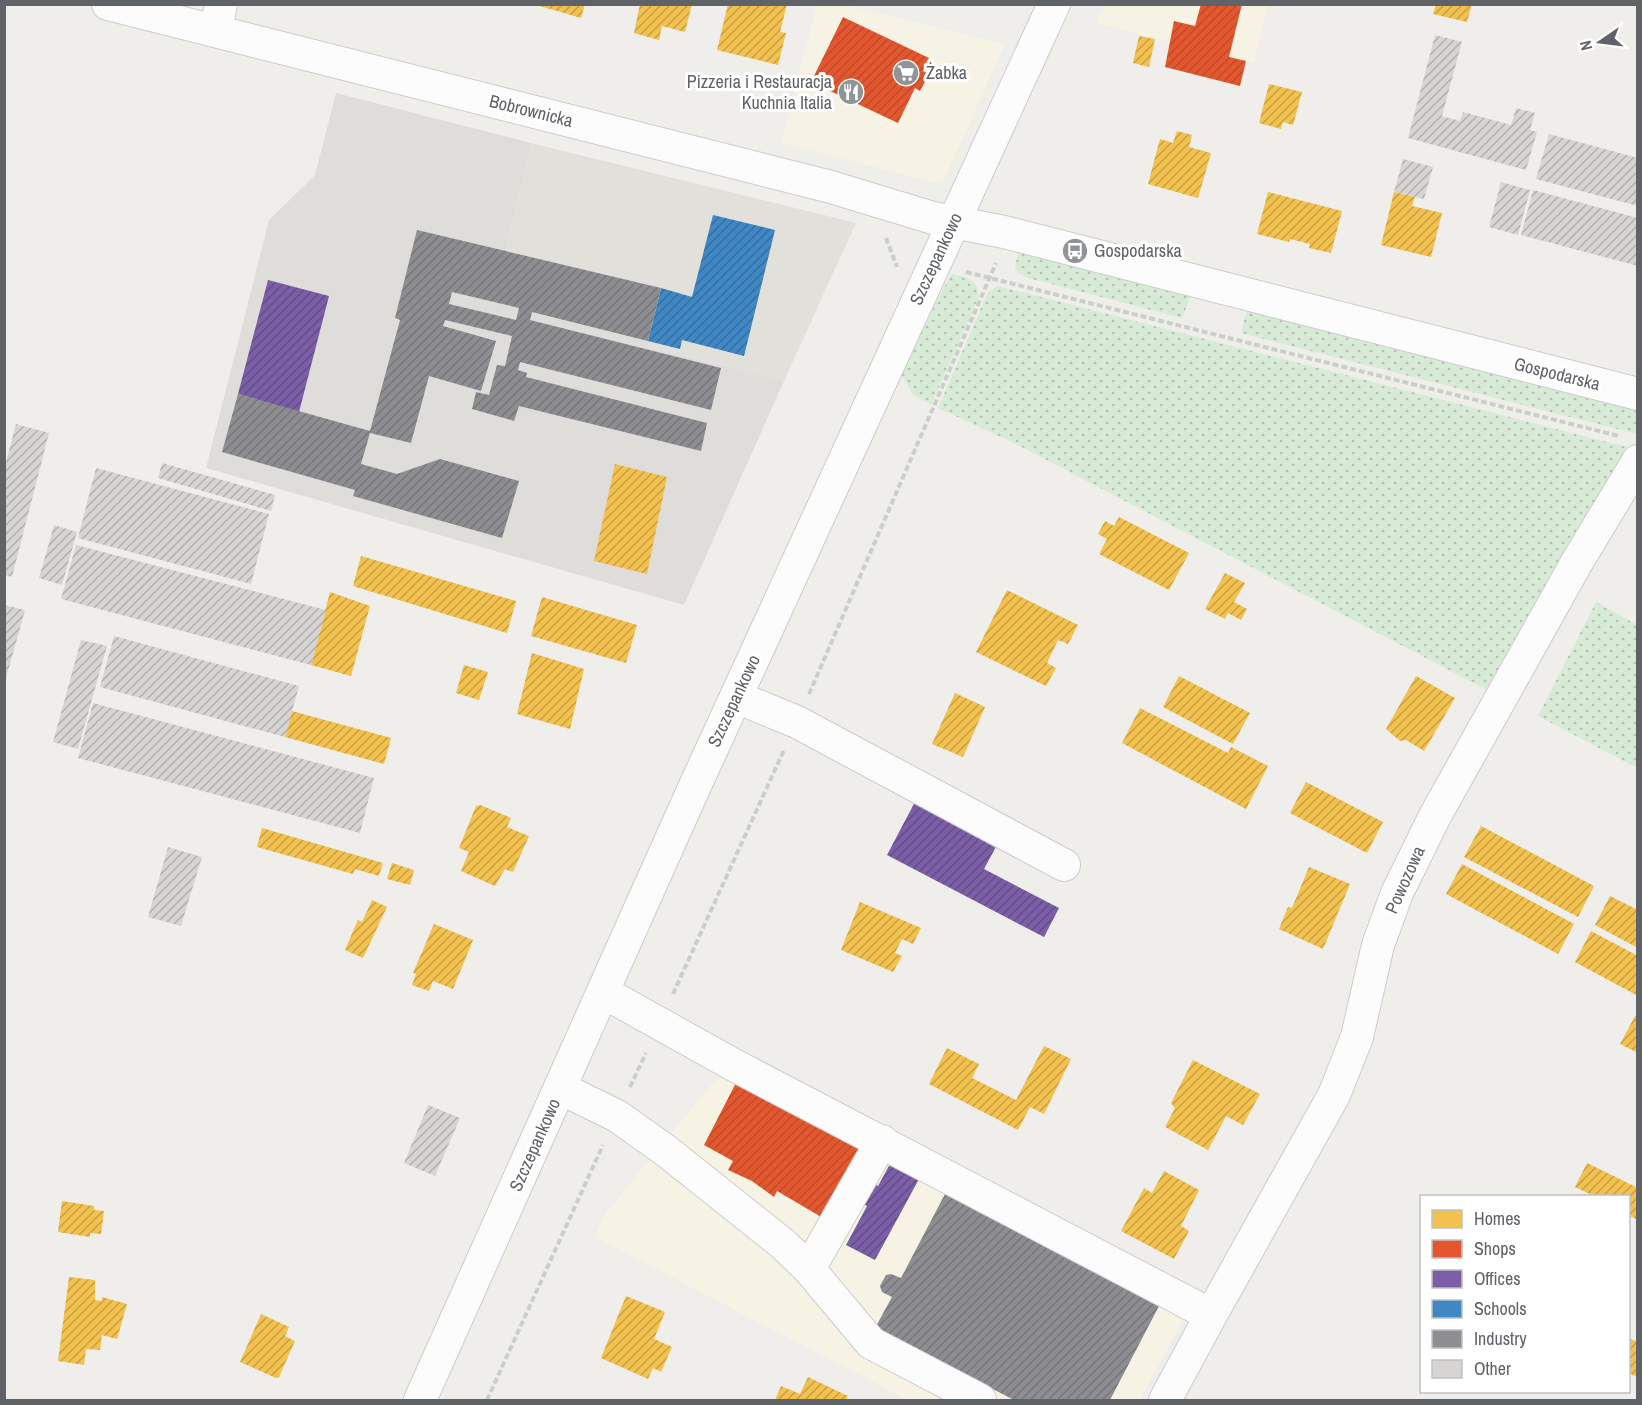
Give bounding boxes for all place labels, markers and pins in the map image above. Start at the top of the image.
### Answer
supermarket icon: Żabka [891,58,921,88]
place label: Żabka [926,60,967,85]
place label: Pizzeria i Restauracja Kuchnia Italia [687,69,832,115]
restaurant icon: Pizzeria i Restauracja Kuchnia Italia [836,77,866,107]
bus stop icon: Gospodarska [1060,236,1090,266]
place label: Gospodarska [1094,238,1182,263]

